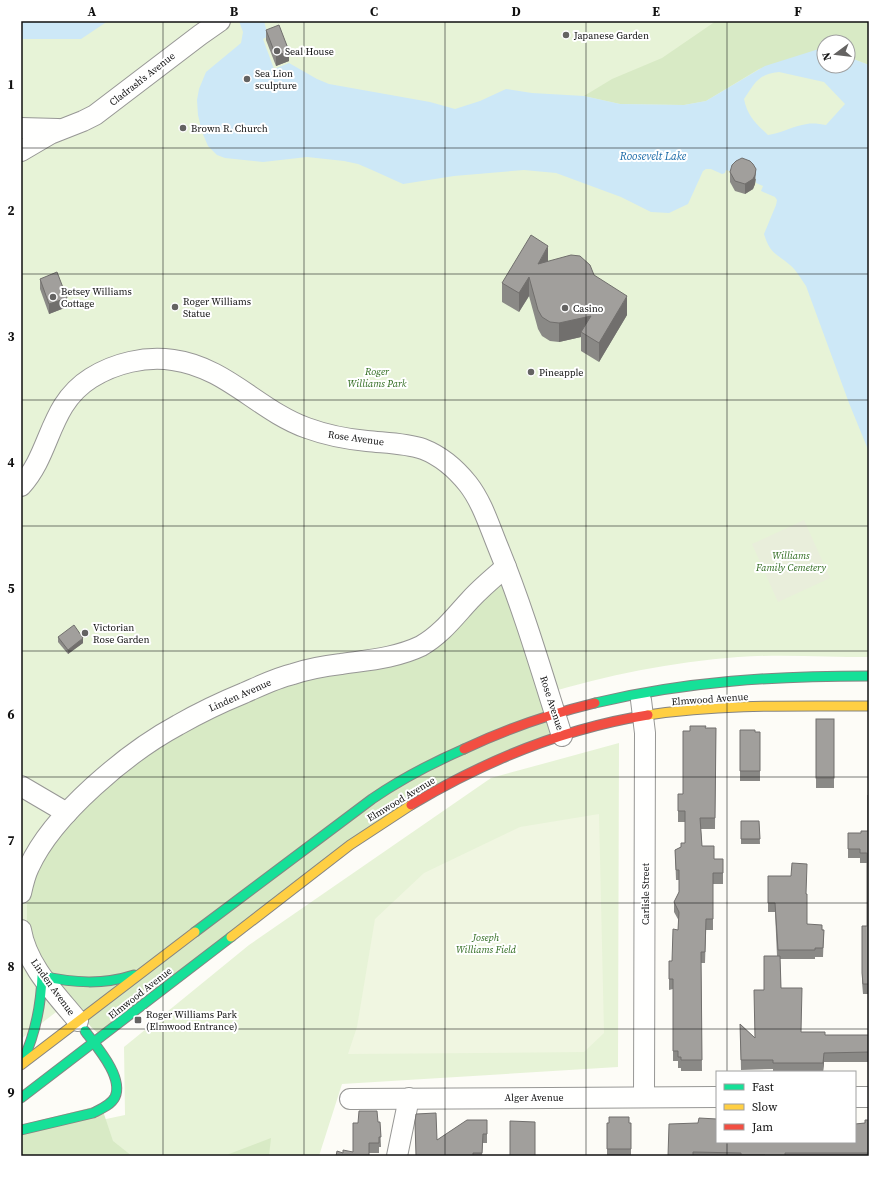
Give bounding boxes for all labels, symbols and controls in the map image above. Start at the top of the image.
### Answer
text: A [88,3,97,20]
text: B [230,3,239,20]
text: C [370,3,378,20]
text: D [511,3,521,20]
text: E [652,3,660,20]
text: F [794,3,802,20]
place label: Japanese Garden [573,29,649,42]
marker: Japanese Garden [561,30,571,40]
north arrow [816,34,856,74]
place label: Seal House [285,45,334,58]
marker: Seal House [272,46,282,56]
street label: Cladrash's Avenue [107,49,177,109]
text: N [819,51,835,62]
place label: Sea Lion sculpture [255,67,297,92]
marker: Sea Lion sculpture [242,74,252,84]
text: 1 [7,76,15,93]
place label: Brown R. Church [191,122,268,135]
marker: Brown R. Church [178,123,188,133]
water label: Roosevelt Lake [619,149,687,164]
text: 2 [7,202,15,219]
place label: Betsey Williams Cottage [61,285,132,310]
marker: Betsey Williams Cottage [48,292,58,302]
place label: Roger Williams Statue [183,295,251,320]
marker: Roger Williams Statue [170,302,180,312]
place label: Casino [573,302,604,315]
marker: Casino [560,303,570,313]
text: 3 [7,328,15,345]
park label: Roger Williams Park [348,365,407,390]
place label: Pineapple [539,366,583,379]
marker: Pineapple [526,367,536,377]
street label: Rose Avenue [327,428,385,448]
text: 4 [7,454,15,471]
park label: Williams Family Cemetery [755,549,826,574]
text: 5 [7,580,15,597]
place label: Victorian Rose Garden [93,621,150,646]
marker: Victorian Rose Garden [80,628,90,638]
street label: Rose Avenue [537,674,567,732]
street label: Linden Avenue [207,675,273,715]
street label: Elmwood Avenue [671,690,749,708]
text: 6 [7,706,15,723]
street label: Elmwood Avenue [365,774,437,824]
text: 7 [7,832,15,849]
street label: Carlisle Street [639,862,652,925]
park label: Joseph Williams Field [456,931,517,956]
street label: Linden Avenue [28,956,78,1018]
text: 8 [7,958,15,975]
street label: Elmwood Avenue [106,964,174,1022]
place label: Roger Williams Park (Elmwood Entrance) [146,1008,237,1033]
marker: Roger Williams Park (Elmwood Entrance) [133,1015,143,1025]
legend [716,1071,856,1143]
text: Fast [752,1079,774,1095]
text: 9 [7,1084,15,1101]
street label: Alger Avenue [504,1091,564,1104]
text: Slow [752,1099,778,1115]
text: Jam [751,1119,773,1135]

